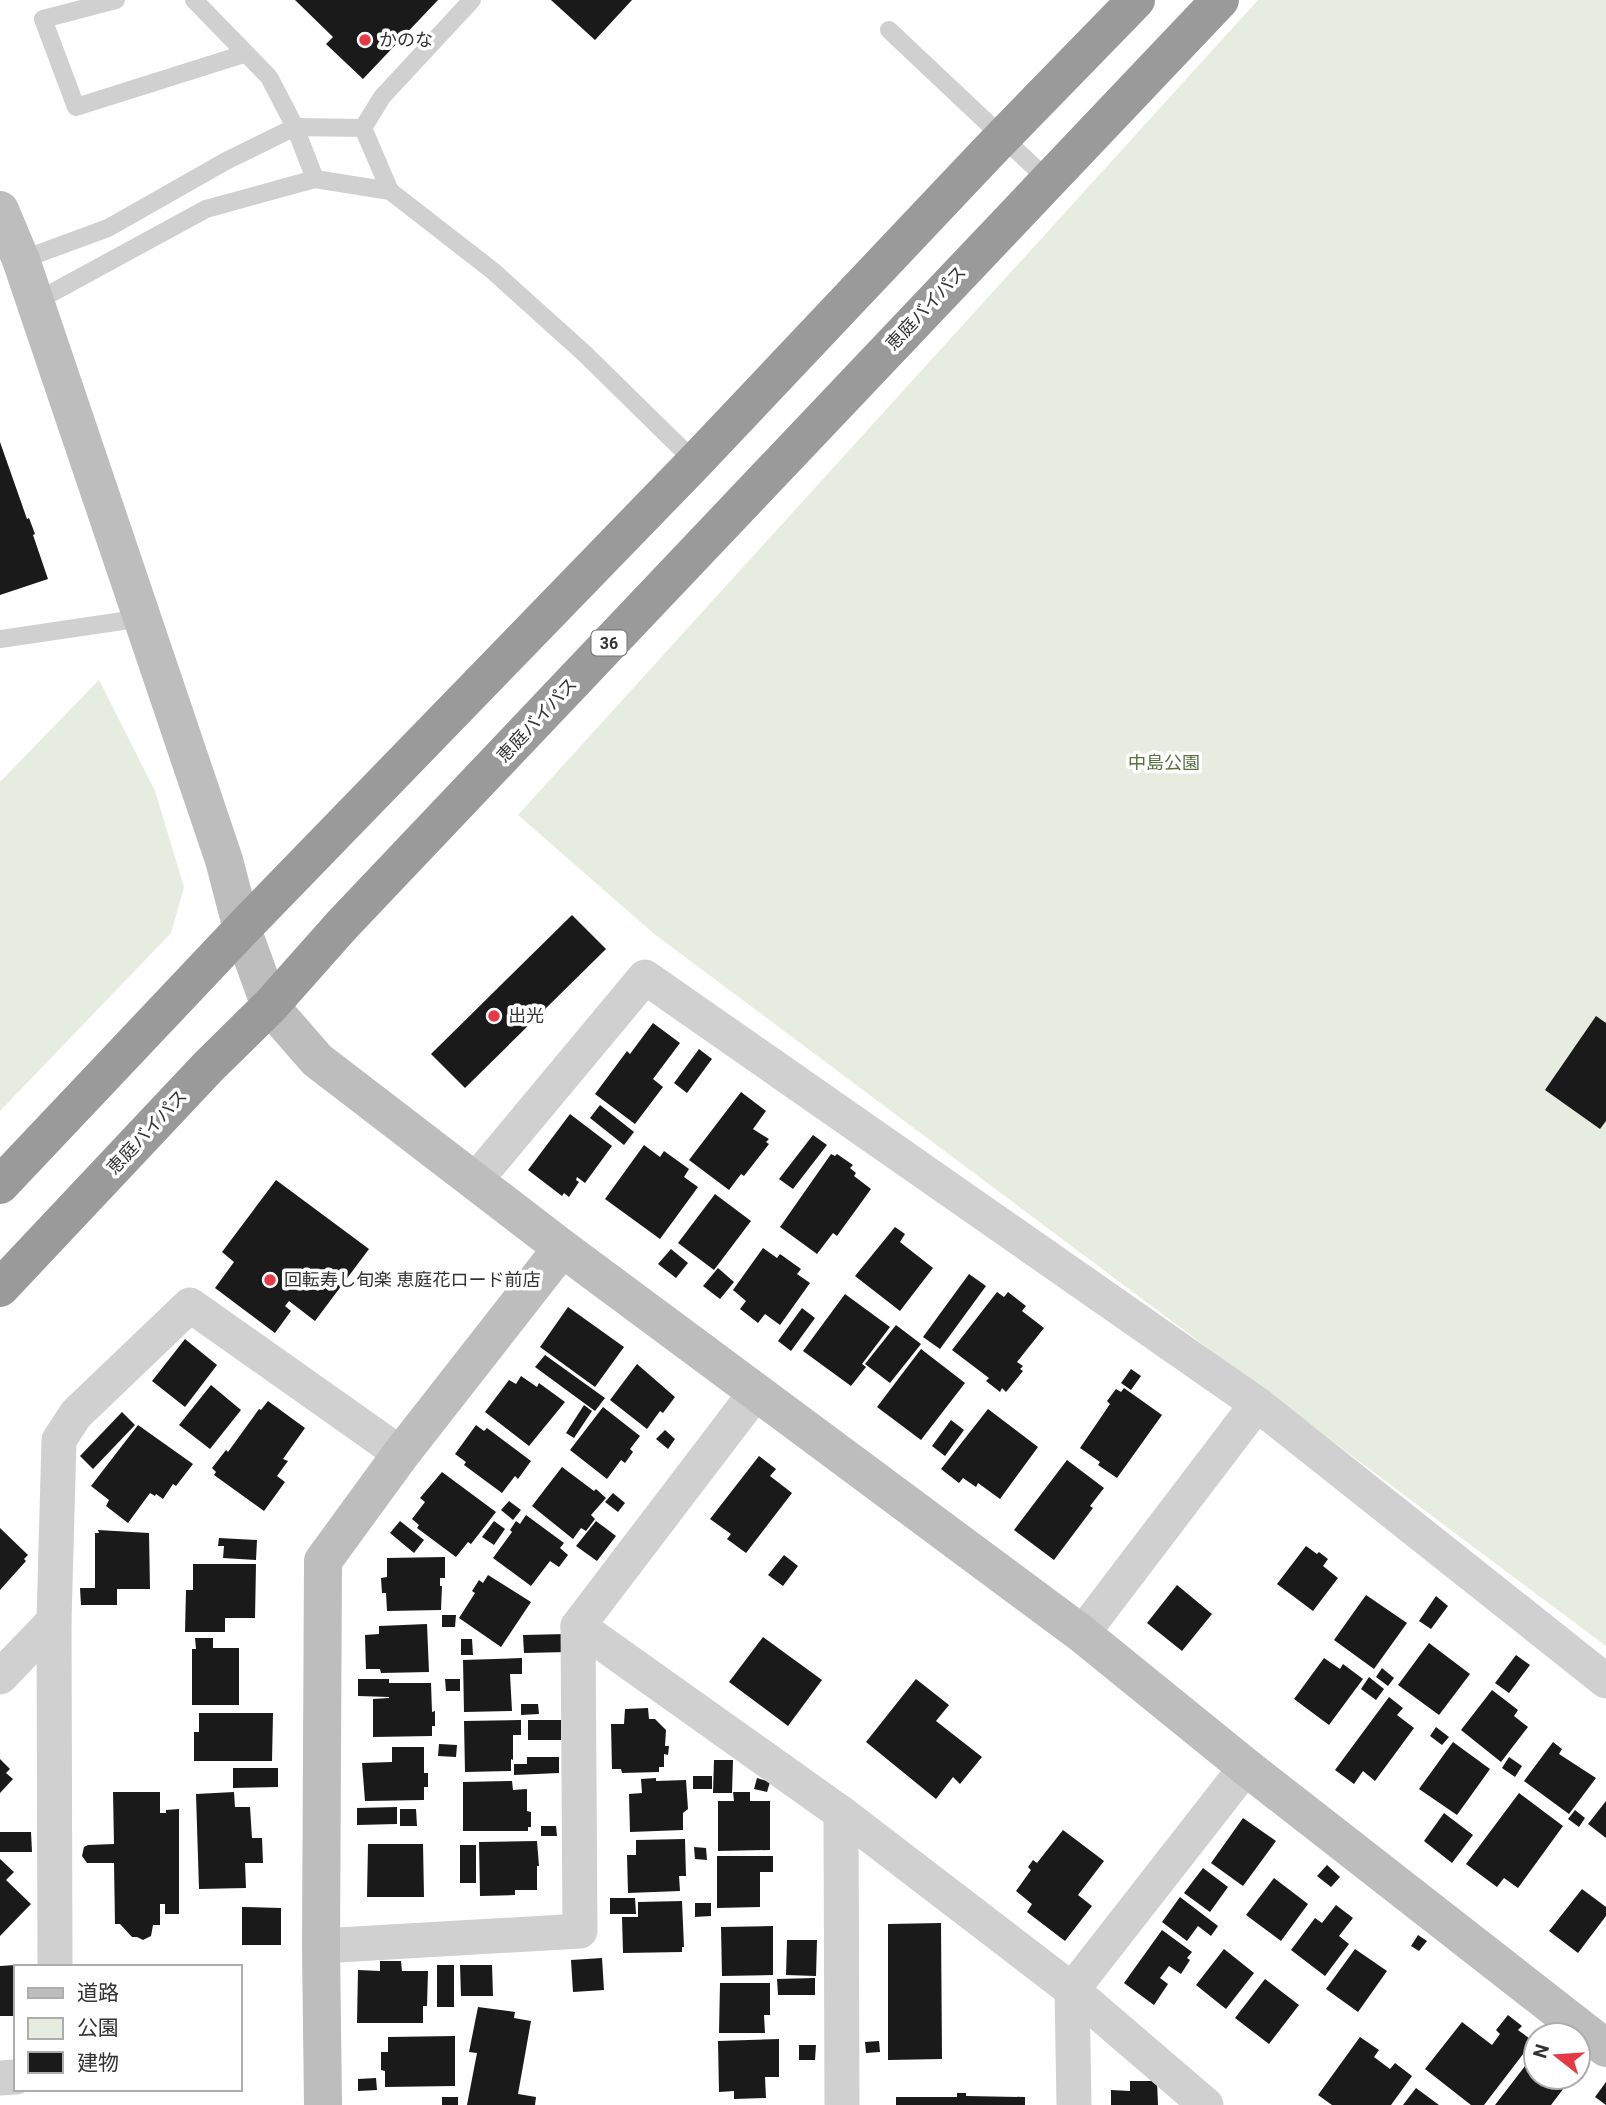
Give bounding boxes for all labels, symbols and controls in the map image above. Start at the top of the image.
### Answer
place label: かのな [379,29,433,50]
marker: かのな [357,32,373,48]
street label: 恵庭バイパス [881,261,970,354]
road number: 36 [592,630,626,656]
street label: 恵庭バイパス [492,673,581,766]
park label: 中島公園 [1128,752,1200,773]
place label: 出光 [508,1005,544,1026]
marker: 出光 [486,1008,502,1024]
street label: 恵庭バイパス [102,1085,191,1178]
place label: 回転寿し旬楽 恵庭花ロード前店 [284,1269,540,1290]
marker: 回転寿し旬楽 恵庭花ロード前店 [262,1272,278,1288]
legend [14,1965,242,2091]
text: 道路 [77,1981,119,2005]
text: 公園 [77,2016,119,2040]
north arrow [1522,2021,1592,2091]
text: N [1528,2041,1554,2061]
text: 建物 [77,2051,119,2075]

